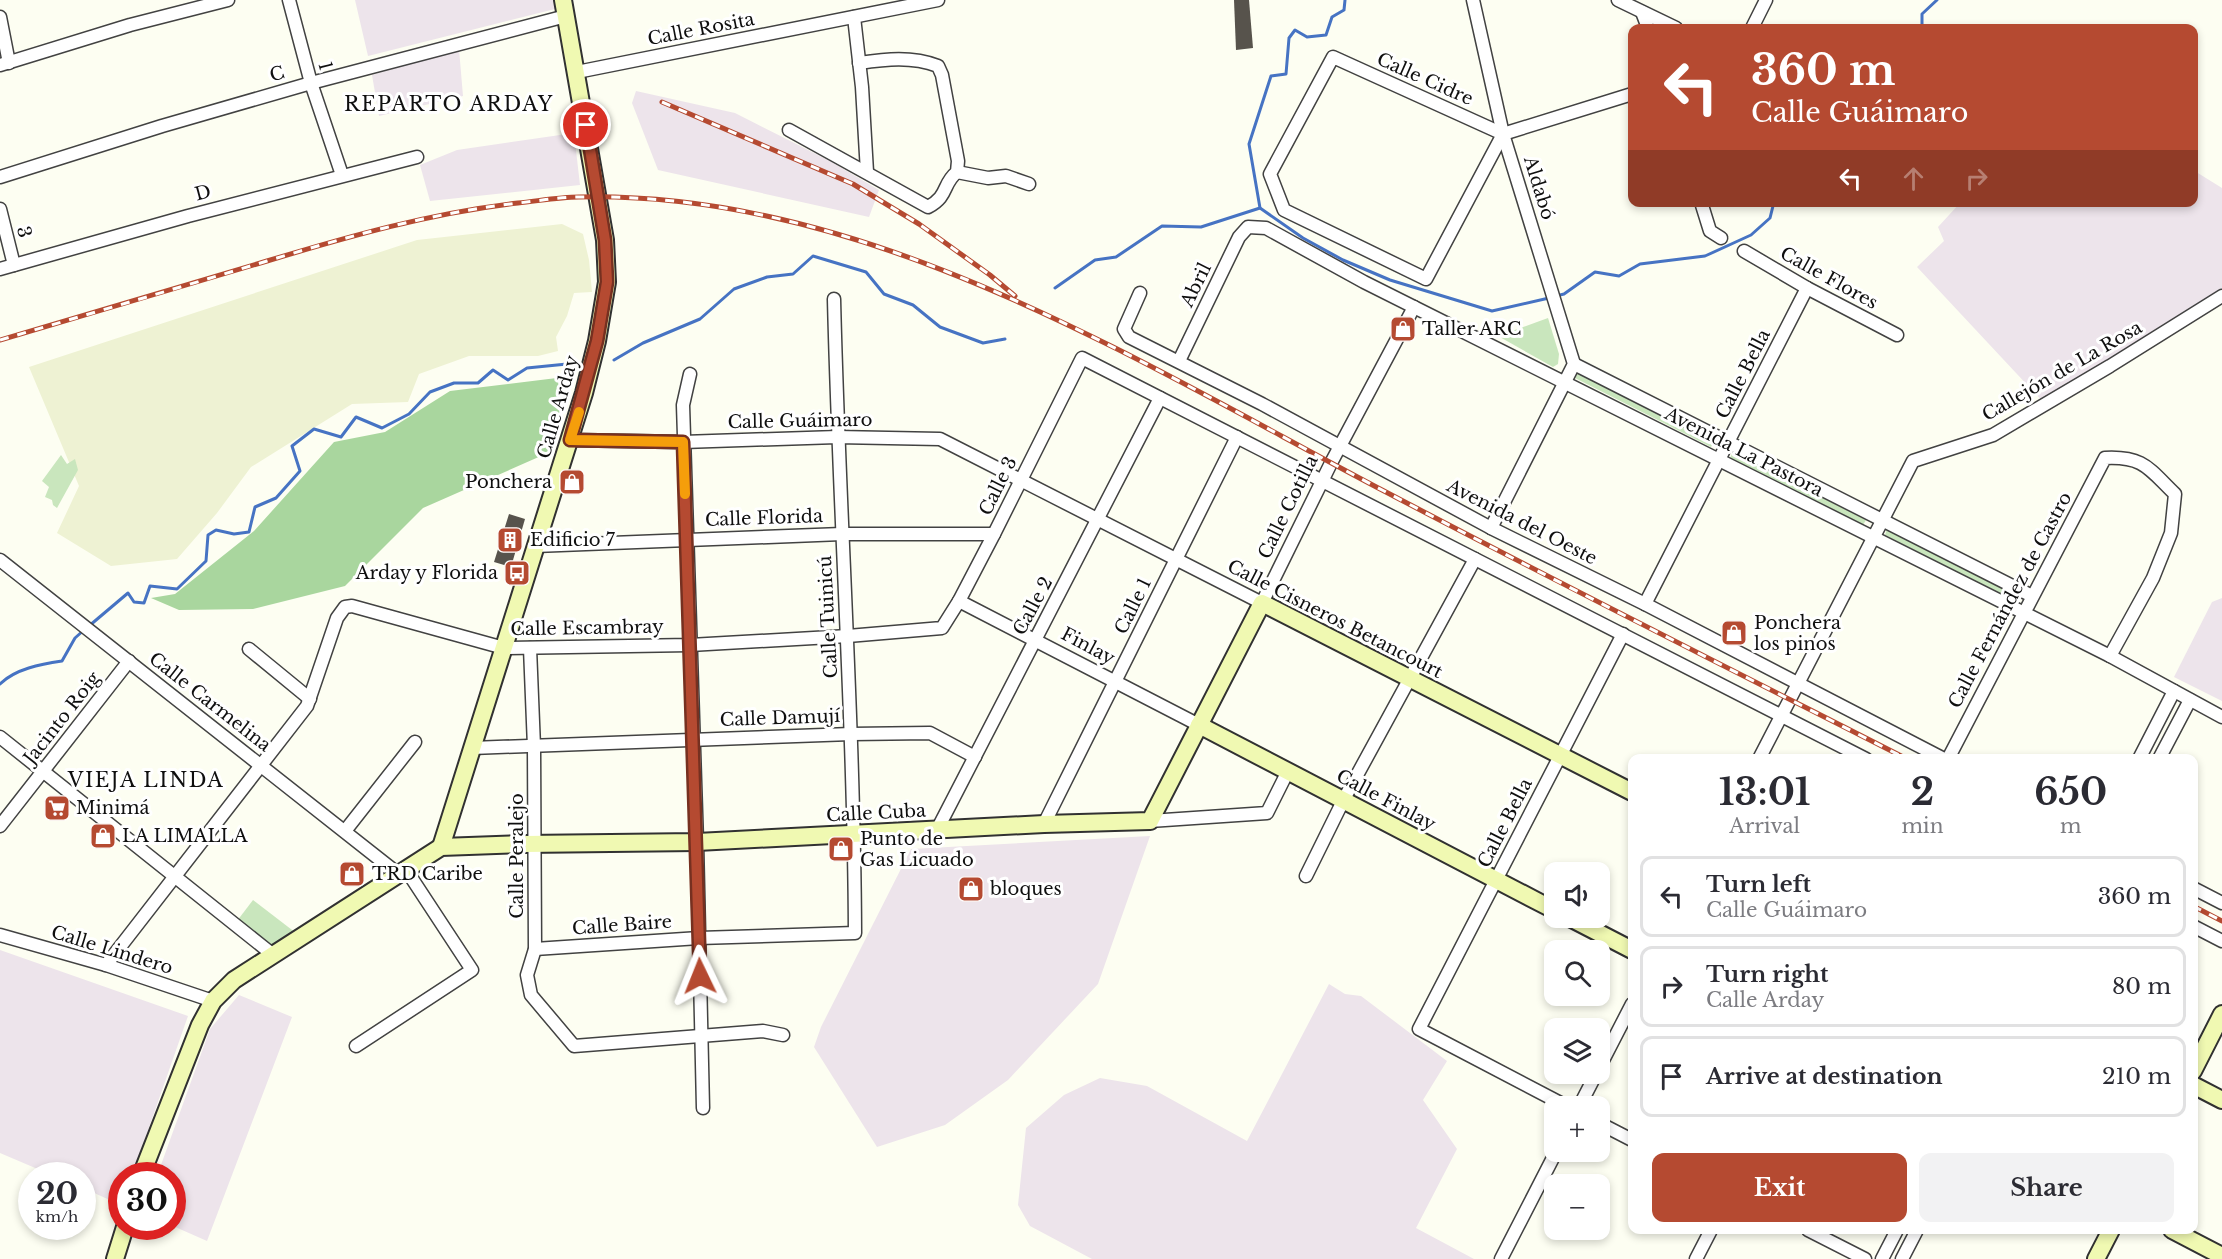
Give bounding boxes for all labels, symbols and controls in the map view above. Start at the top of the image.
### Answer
street label: Calle Rosita [646,8,756,50]
text: 360 m [1751,44,1895,96]
street label: Calle Cidre [1373,48,1477,110]
icon: left [1652,48,1730,126]
street label: 1 [313,59,337,73]
street label: C [267,61,287,87]
district label: REPARTO ARDAY [344,92,554,116]
text: Calle Guáimaro [1751,96,1968,129]
pin [560,99,611,150]
icon: arrive [569,108,602,141]
street label: Aldabó [1519,153,1559,222]
icon: left [1834,162,1867,195]
icon: ahead [1897,162,1930,195]
icon: right [1960,162,1993,195]
street label: D [192,180,214,206]
street label: 3 [12,224,36,240]
street label: Calle Flores [1776,242,1882,314]
street label: Abril [1176,259,1216,312]
shop icon: Taller ARC [1388,314,1418,344]
street label: Callejón de La Rosa [1978,316,2146,426]
place label: Taller ARC [1422,318,1521,340]
street label: Calle Bella [1711,326,1775,422]
street label: Calle Arday [533,352,583,461]
street label: Avenida La Pastora [1660,402,1827,502]
street label: Calle Guáimaro [727,409,873,433]
street label: Calle Cotilla [1253,452,1323,562]
street label: Calle 3 [974,453,1022,519]
shop icon: Ponchera [557,467,587,497]
place label: Ponchera [465,471,552,493]
street label: Avenida del Oeste [1442,474,1601,569]
street label: Calle Fernández de Castro [1944,488,2076,712]
street label: Calle Florida [705,505,823,531]
building icon: Edificio 7 [495,525,525,555]
place label: Edificio 7 [530,529,616,551]
street label: Calle Tuinicú [814,555,842,679]
street label: Calle Cisneros Betancourt [1224,555,1447,683]
bus stop icon: Arday y Florida [502,558,532,588]
place label: Arday y Florida [355,562,498,584]
street label: Calle 2 [1009,573,1057,639]
street label: Calle 1 [1110,574,1156,638]
place label: Ponchera los pinos [1754,612,1841,655]
street label: Calle Escambray [510,616,664,640]
shop icon: Ponchera los pinos [1719,618,1749,648]
street label: Finlay [1057,623,1119,669]
street label: Calle Carmelina [145,648,275,756]
street label: Jacinto Roig [18,667,105,770]
street label: Calle Damují [719,705,841,731]
street label: Calle Finlay [1333,765,1440,836]
district label: VIEJA LINDA [67,768,224,792]
text: 13:01 [1719,770,1811,815]
text: 2 [1911,770,1934,815]
text: 650 [2034,770,2107,815]
street label: Calle Bella [1473,775,1537,871]
supermarket icon: Minimá [42,793,72,823]
street label: Calle Peralejo [506,793,528,919]
place label: Minimá [76,797,150,819]
street label: Calle Cuba [826,799,926,827]
text: Arrival [1729,814,1800,838]
text: min [1901,814,1943,838]
text: m [2060,814,2081,838]
shop icon: LA LIMALLA [88,821,118,851]
place label: LA LIMALLA [122,825,249,847]
place label: Punto de Gas Licuado [860,828,974,871]
shop icon: Punto de Gas Licuado [826,834,856,864]
shop icon: TRD Caribe [337,859,367,889]
map controls [1544,862,1610,1240]
button: sound [1544,862,1610,928]
place label: TRD Caribe [372,863,483,885]
text: Turn left [1706,871,1811,898]
shop icon: bloques [956,874,986,904]
place label: bloques [989,878,1062,900]
icon: left [1655,880,1688,913]
text: 360 m [2098,883,2171,910]
text: Calle Guáimaro [1706,898,1867,922]
street label: Calle Baire [571,911,673,939]
street label: Calle Lindero [49,921,175,979]
button: search [1544,940,1610,1006]
position arrow [668,944,732,1008]
text: Turn right [1706,961,1828,988]
icon: right [1655,970,1688,1003]
text: 80 m [2112,973,2171,1000]
text: Calle Arday [1706,988,1824,1012]
button: layers [1544,1018,1610,1084]
icon: arrive [1655,1060,1688,1093]
text: Arrive at destination [1706,1063,1943,1090]
text: 210 m [2102,1063,2171,1090]
button: + [1544,1096,1610,1162]
button: Exit [1652,1153,1907,1222]
button: Share [1919,1153,2174,1222]
speed limit sign: 30 [108,1162,186,1240]
button: − [1544,1174,1610,1240]
text: 20 [36,1175,78,1212]
text: km/h [36,1207,78,1226]

